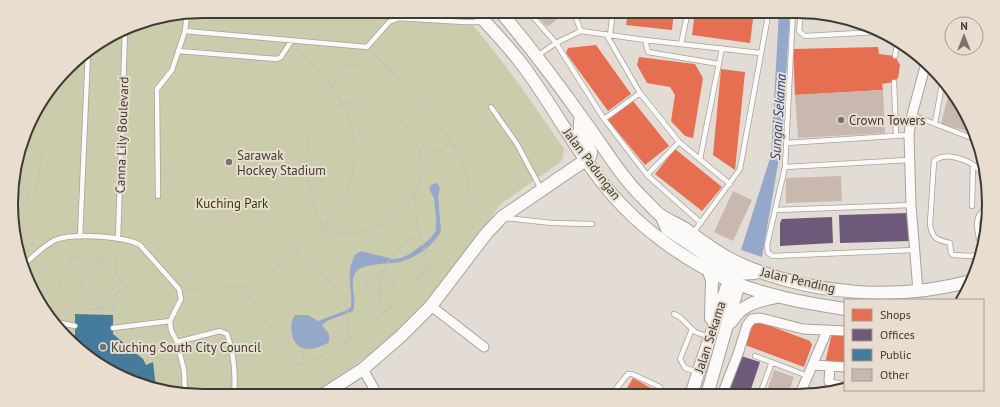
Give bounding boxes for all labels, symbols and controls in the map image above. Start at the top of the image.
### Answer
north arrow [944,16,984,56]
text: N [960,19,968,33]
water label: Sungai Sekama [766,73,790,161]
street label: Canna Lily Boulevard [111,76,133,194]
place label: Crown Towers [849,112,925,129]
marker: Crown Towers [836,115,846,125]
street label: Jalan Padungan [559,124,625,203]
place label: Sarawak Hockey Stadium [237,147,326,179]
marker: Sarawak Hockey Stadium [224,157,234,167]
park label: Kuching Park [196,195,269,212]
street label: Jalan Pending [758,263,837,297]
street label: Jalan Sekama [690,299,730,376]
legend [844,299,984,391]
text: Shops [880,307,911,322]
text: Offices [880,327,915,342]
place label: Kuching South City Council [111,339,261,356]
marker: Kuching South City Council [98,342,108,352]
text: Public [880,347,912,362]
text: Other [880,367,909,382]

